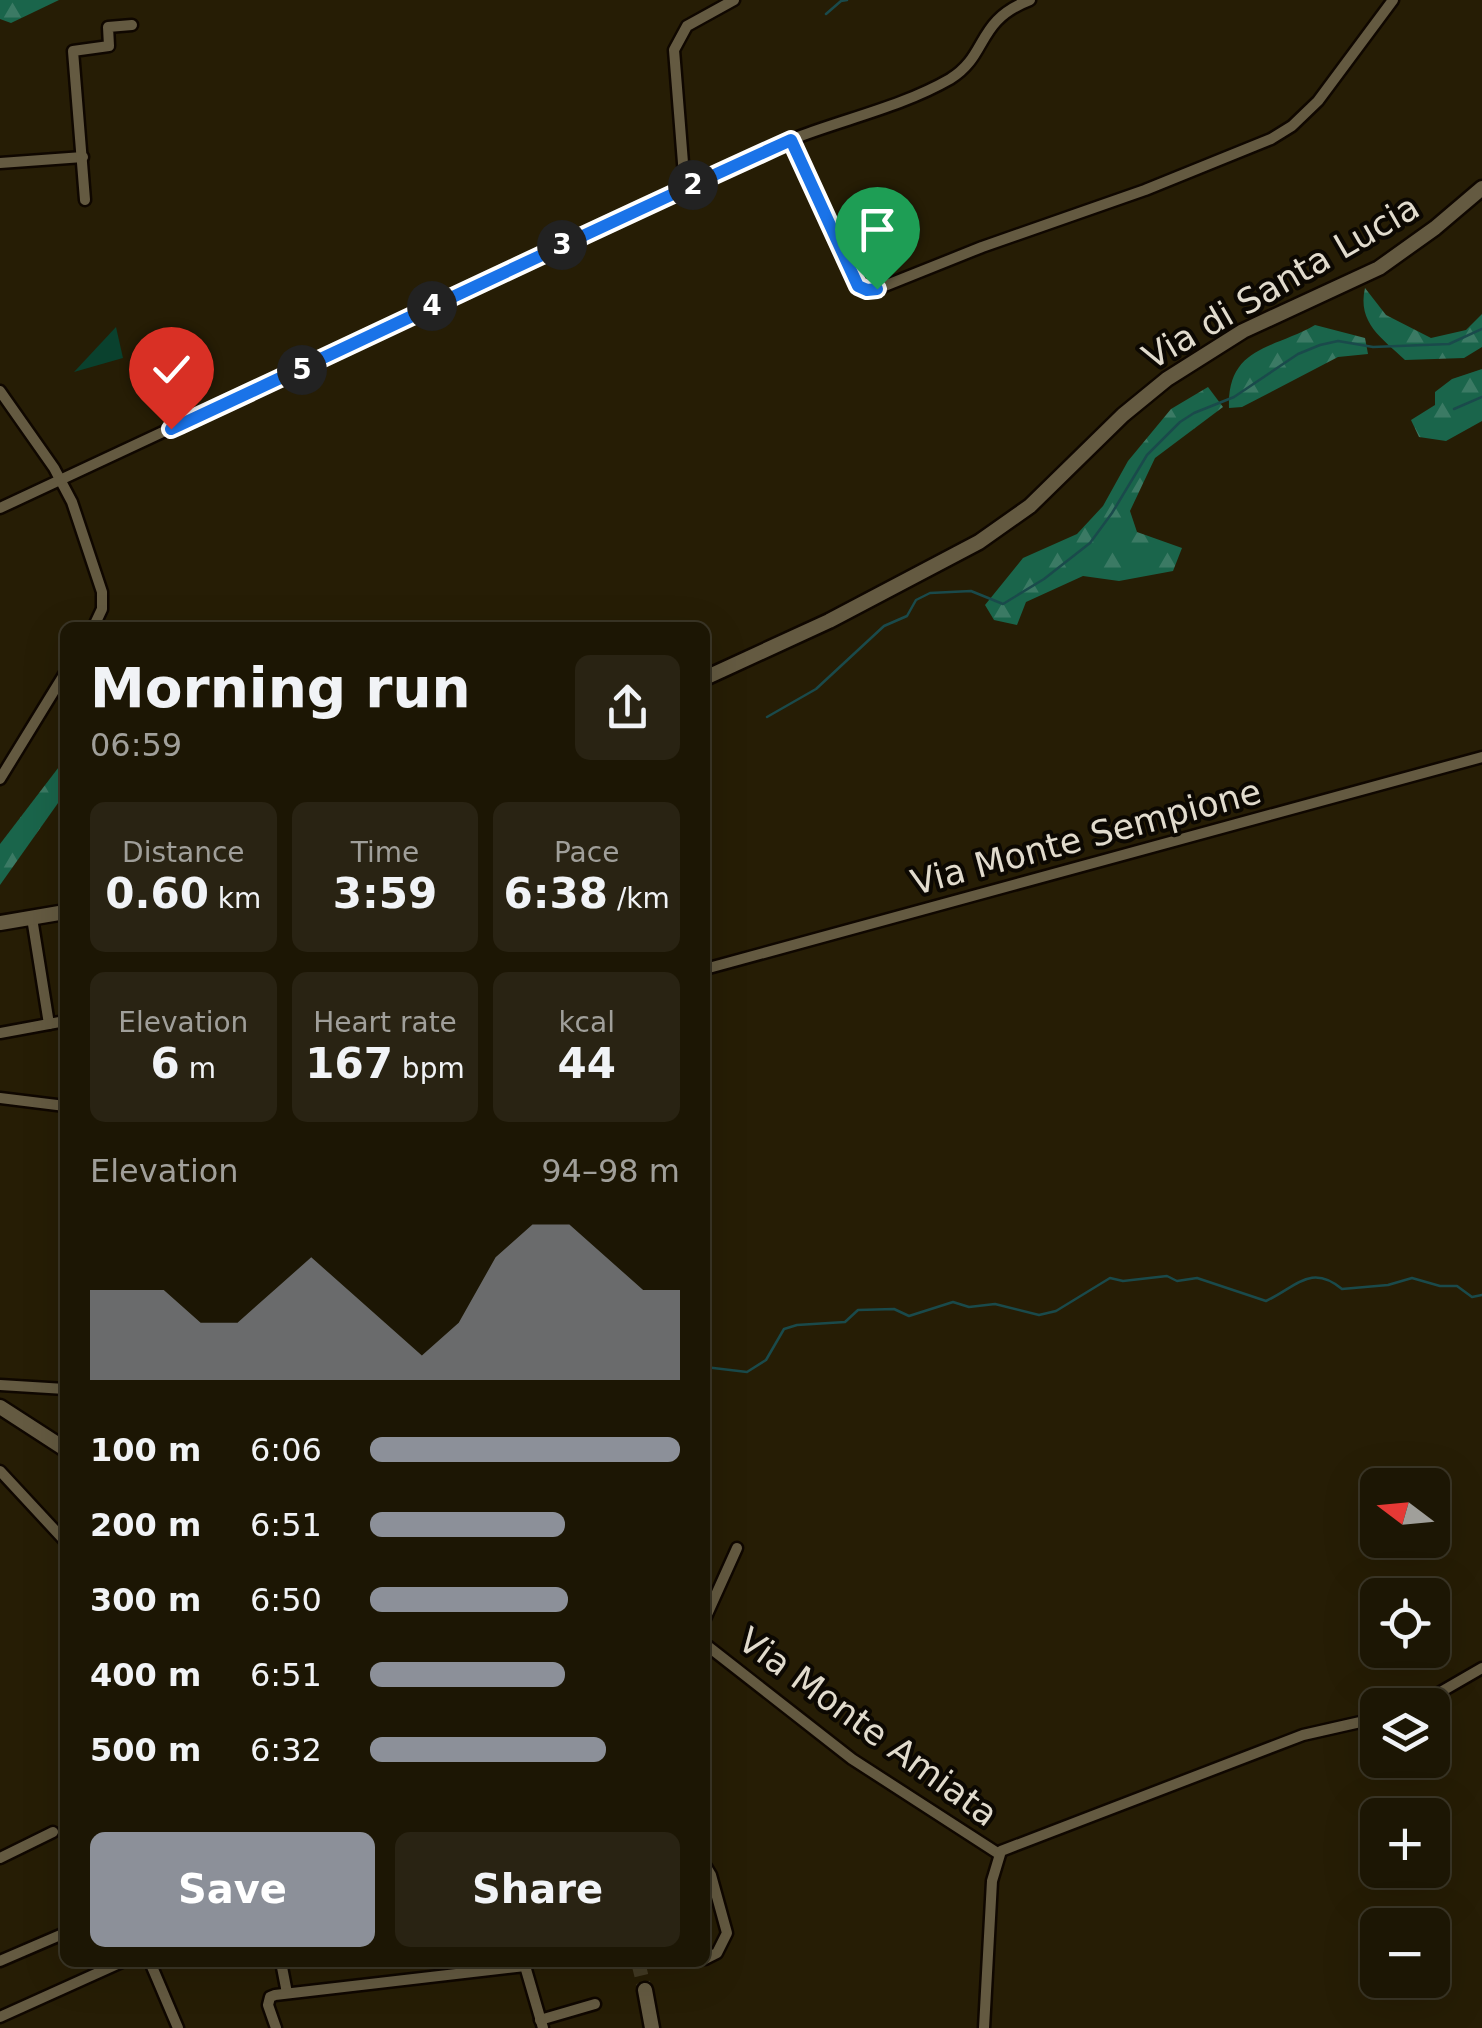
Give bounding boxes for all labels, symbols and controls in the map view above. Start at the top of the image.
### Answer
pin: 2 [668,160,718,210]
text: 2 [683,168,703,201]
pin [835,187,920,290]
street label: Via di Santa Lucia [1136,187,1426,377]
icon: arrive [850,202,905,257]
pin: 3 [537,220,587,270]
text: 3 [552,228,572,261]
pin: 4 [407,281,457,331]
text: 4 [422,289,442,322]
pin [129,327,214,430]
icon: check [144,342,199,397]
pin: 5 [277,345,327,395]
text: 5 [292,353,312,386]
button: share [575,655,680,760]
text: Morning run [90,656,471,720]
text: 06:59 [90,726,182,764]
street label: Via Monte Sempione [907,771,1265,903]
text: Distance [122,836,245,869]
text: Time [351,836,419,869]
text: Pace [554,836,619,869]
text: 0.60 [105,869,209,918]
text: 3:59 [333,869,437,918]
text: 6:38 [504,869,608,918]
text: km [209,882,261,915]
text: /km [608,882,670,915]
text: Elevation [118,1006,248,1039]
text: Heart rate [313,1006,457,1039]
text: kcal [558,1006,615,1039]
text: 6 [151,1039,180,1088]
text: 167 [305,1039,393,1088]
text: 44 [557,1039,616,1088]
text: m [180,1052,216,1085]
text: bpm [393,1052,465,1085]
text: Elevation [90,1152,239,1190]
text: 94–98 m [541,1152,680,1190]
text: 100 m [90,1431,201,1469]
text: 6:06 [250,1431,322,1469]
north arrow [1360,1468,1450,1558]
map controls [1360,1468,1450,1998]
text: 200 m [90,1506,201,1544]
text: 6:51 [250,1506,322,1544]
button: locate [1360,1578,1450,1668]
text: 300 m [90,1581,201,1619]
text: 6:50 [250,1581,322,1619]
street label: Via Monte Amiata [731,1620,1005,1834]
text: 400 m [90,1656,201,1694]
text: 6:51 [250,1656,322,1694]
button: layers [1360,1688,1450,1778]
text: 500 m [90,1731,201,1769]
text: 6:32 [250,1731,322,1769]
button: + [1360,1798,1450,1888]
button: Save [90,1832,375,1947]
button: Share [395,1832,680,1947]
button: − [1360,1908,1450,1998]

